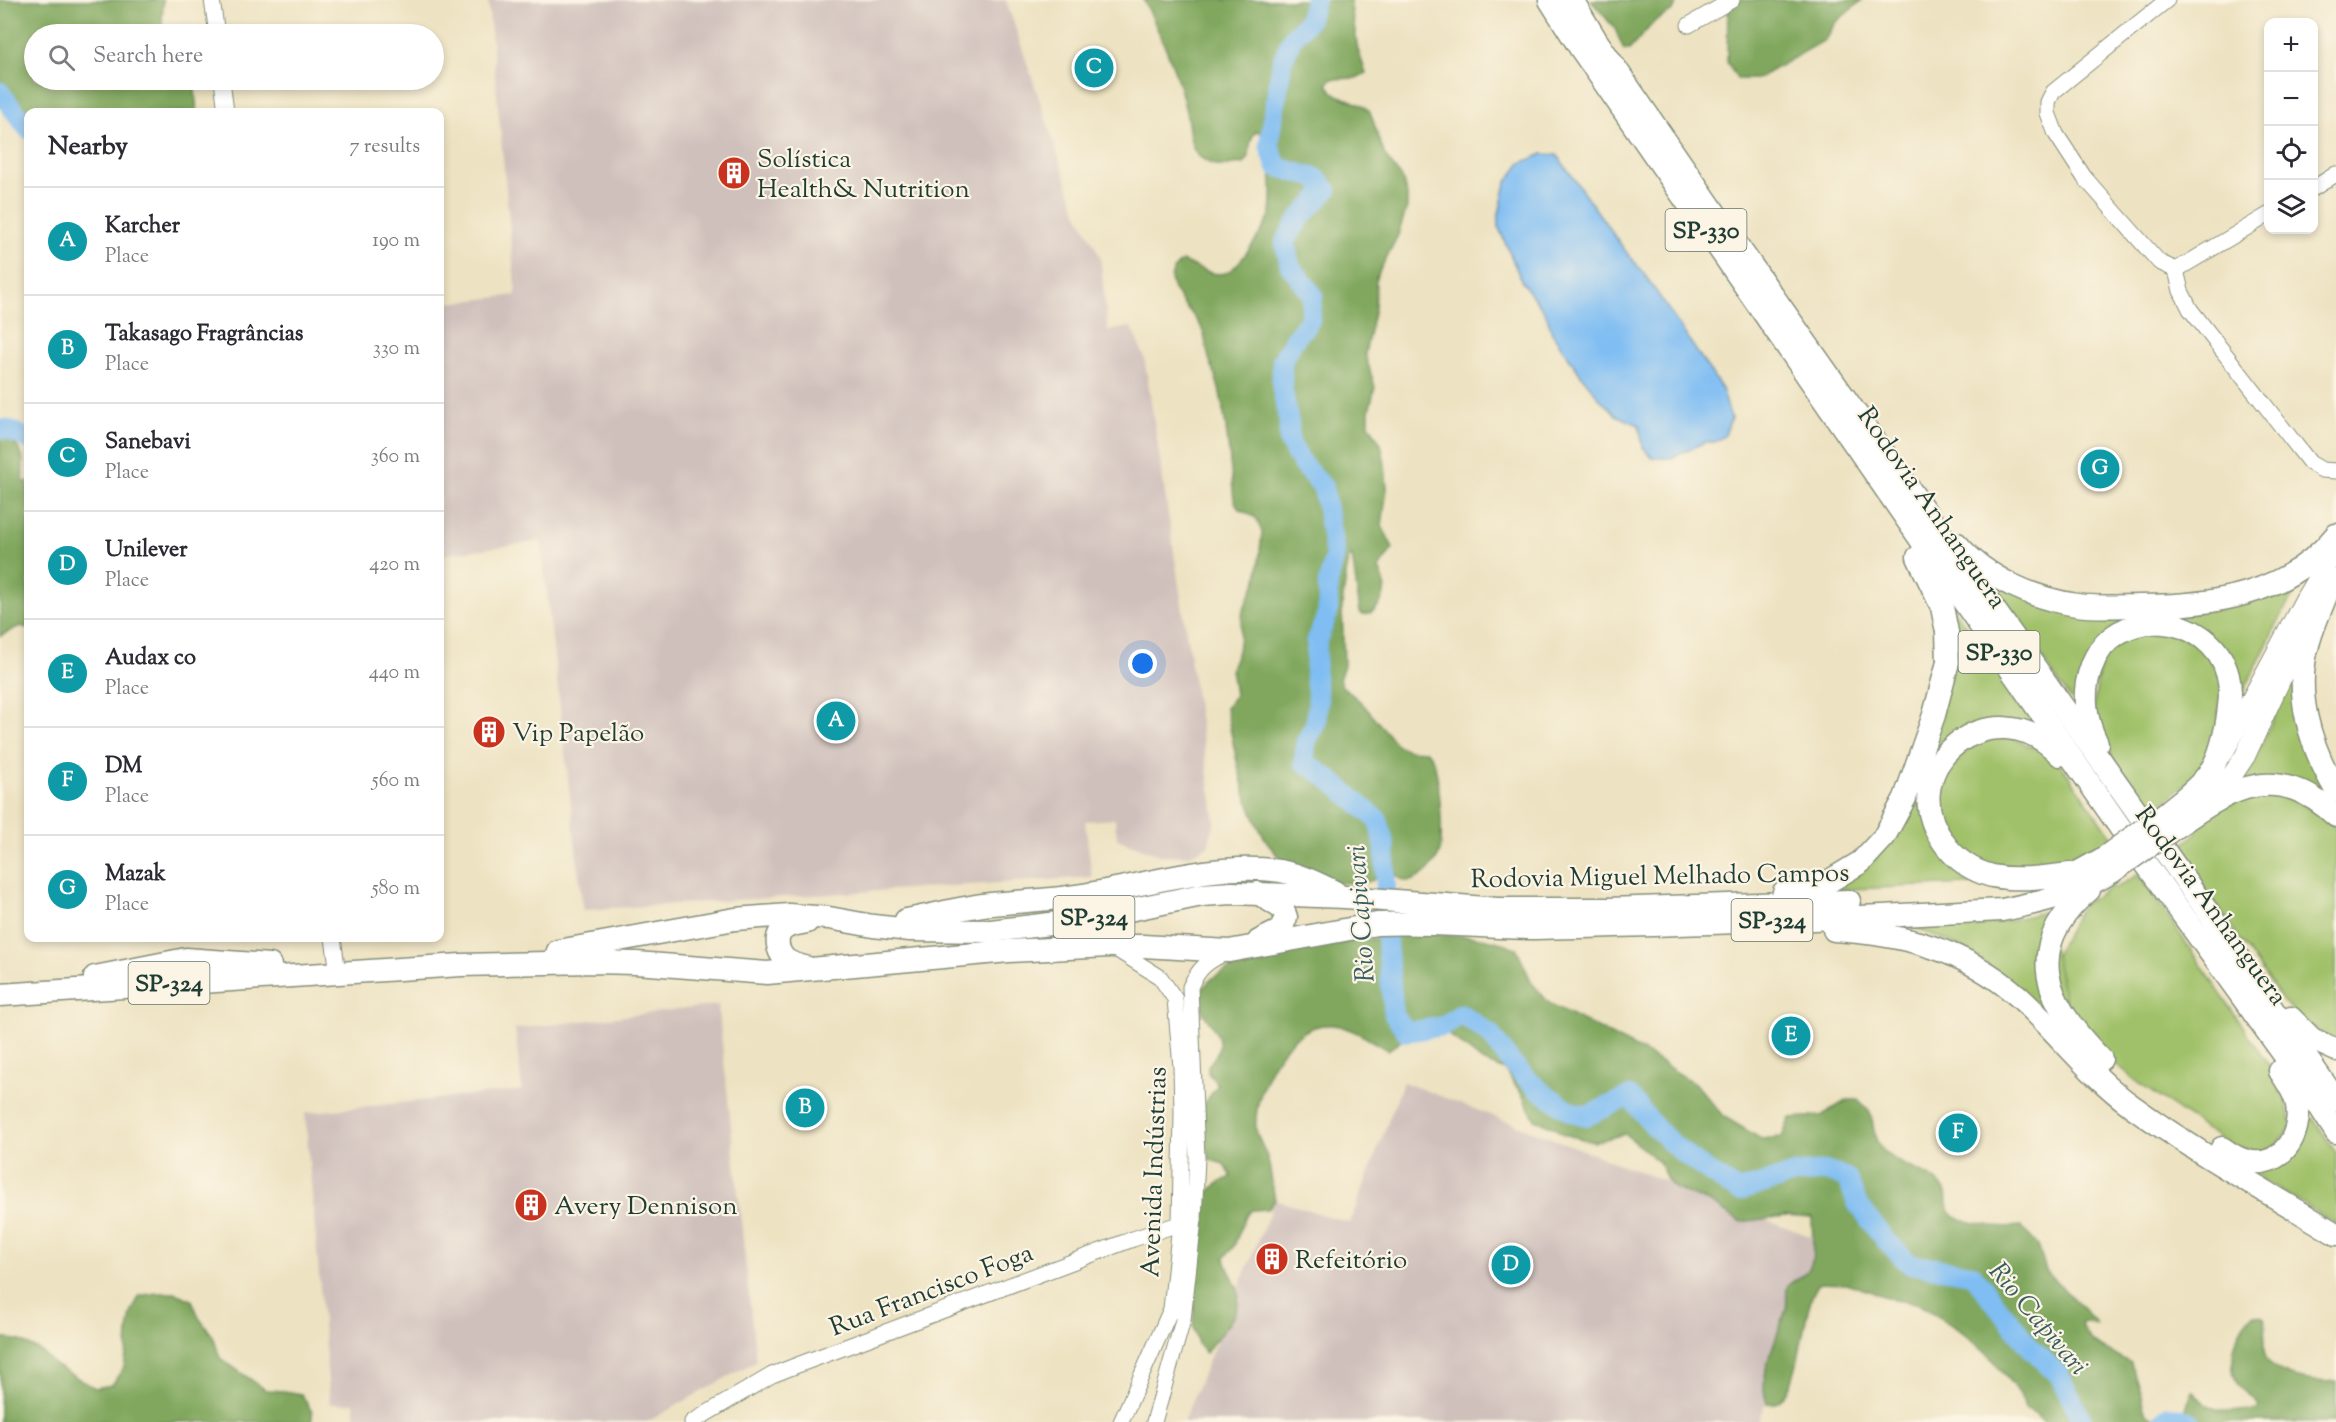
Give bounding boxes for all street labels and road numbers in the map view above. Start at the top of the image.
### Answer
road number: SP-330 [1666,209,1746,251]
street label: Rodovia Anhanguera [1847,400,2015,617]
road number: SP-330 [1958,631,2040,673]
street label: Rodovia Anhanguera [2125,799,2295,1014]
street label: Rodovia Miguel Melhado Campos [1470,856,1850,899]
road number: SP-324 [1054,896,1134,938]
road number: SP-324 [1732,899,1812,941]
road number: SP-324 [128,962,210,1004]
street label: Avenida Indústrias [1133,1066,1178,1278]
street label: Rua Francisco Foga [825,1236,1039,1347]

